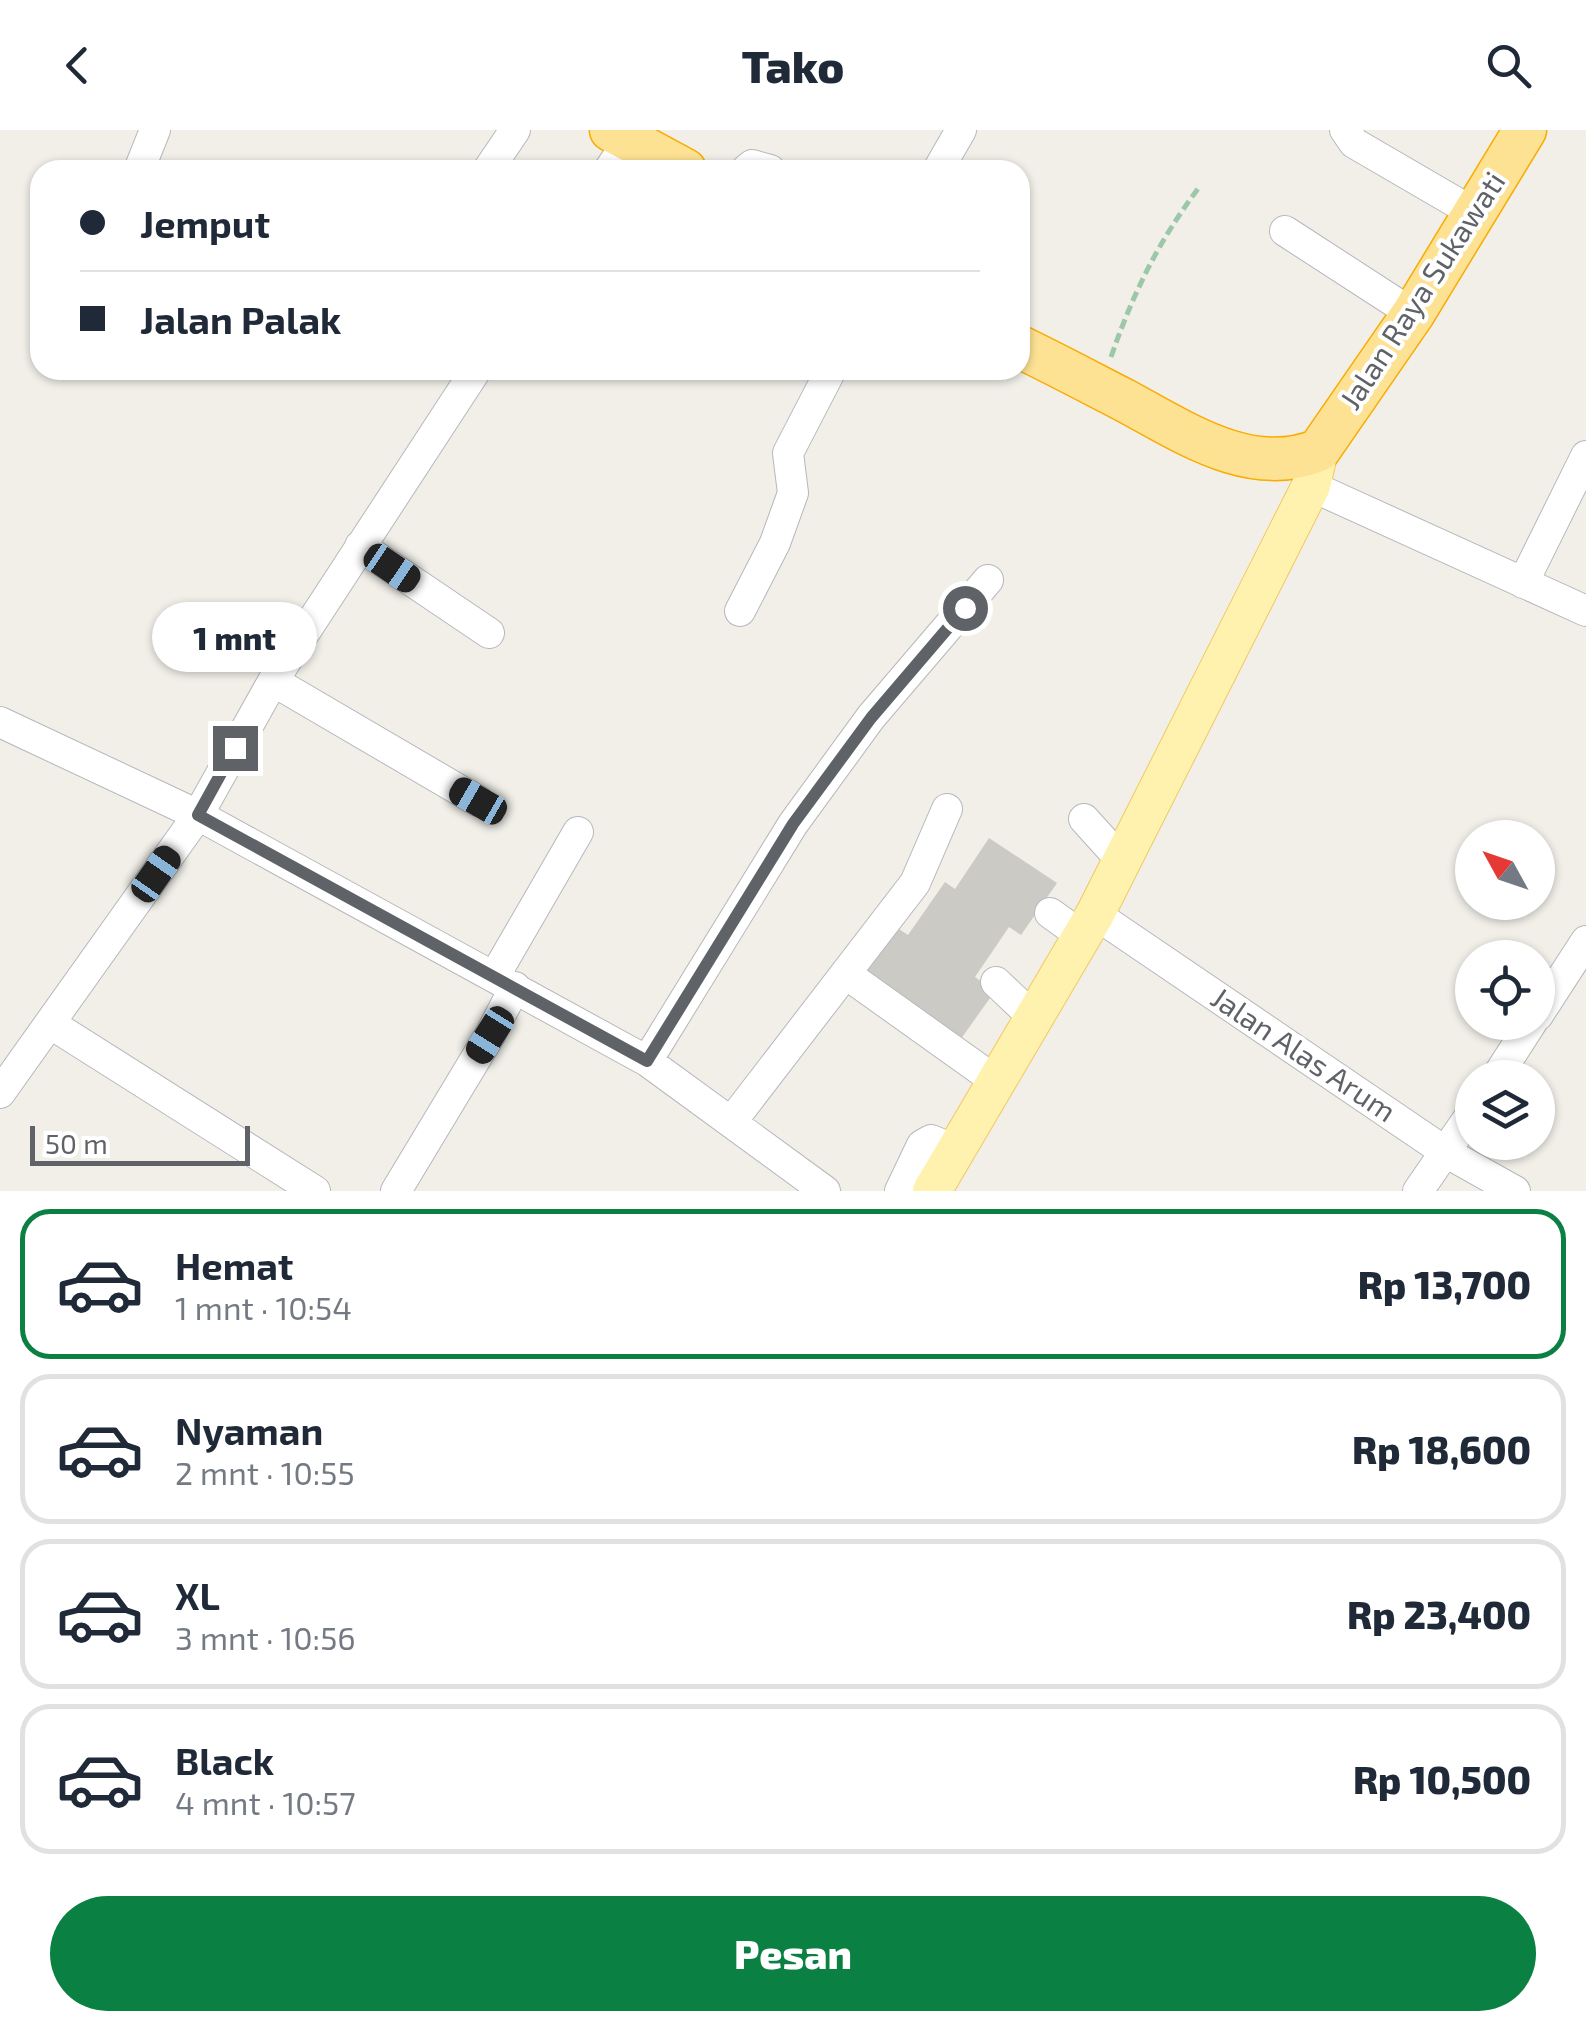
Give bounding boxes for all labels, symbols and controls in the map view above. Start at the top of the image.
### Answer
icon: back [50,38,105,93]
text: Tako [742,38,844,92]
icon: search [1481,38,1536,93]
street label: Jalan Raya Sukawati [1331,164,1511,415]
text: Jemput [140,200,270,246]
text: Jalan Palak [140,296,341,342]
car [359,539,425,597]
route start [943,586,988,631]
callout: 1 mnt [152,603,318,673]
text: 1 mnt [193,618,276,656]
route end [213,726,258,771]
car [445,773,511,829]
north arrow [1455,820,1555,920]
map controls [1455,820,1555,1160]
car [127,841,185,907]
button: locate [1455,940,1555,1040]
street label: Jalan Alas Arum [1205,978,1403,1128]
car [461,1002,519,1068]
button: layers [1455,1060,1555,1160]
scale bar [30,1121,250,1166]
text: 50 m [45,1126,108,1160]
icon: car [55,1239,145,1329]
text: Hemat [175,1242,293,1288]
text: Rp 13,700 [1358,1261,1531,1307]
text: 1 mnt · 10:54 [175,1288,352,1326]
icon: car [55,1404,145,1494]
text: Nyaman [175,1407,323,1453]
text: Rp 18,600 [1352,1426,1531,1472]
text: 2 mnt · 10:55 [175,1453,355,1491]
icon: car [55,1569,145,1659]
text: XL [175,1572,220,1618]
text: Rp 23,400 [1347,1591,1531,1637]
text: 3 mnt · 10:56 [175,1618,356,1656]
icon: car [55,1734,145,1824]
text: Black [175,1737,274,1783]
text: Rp 10,500 [1353,1756,1531,1802]
text: 4 mnt · 10:57 [175,1783,356,1821]
button: Pesan [50,1896,1536,2011]

